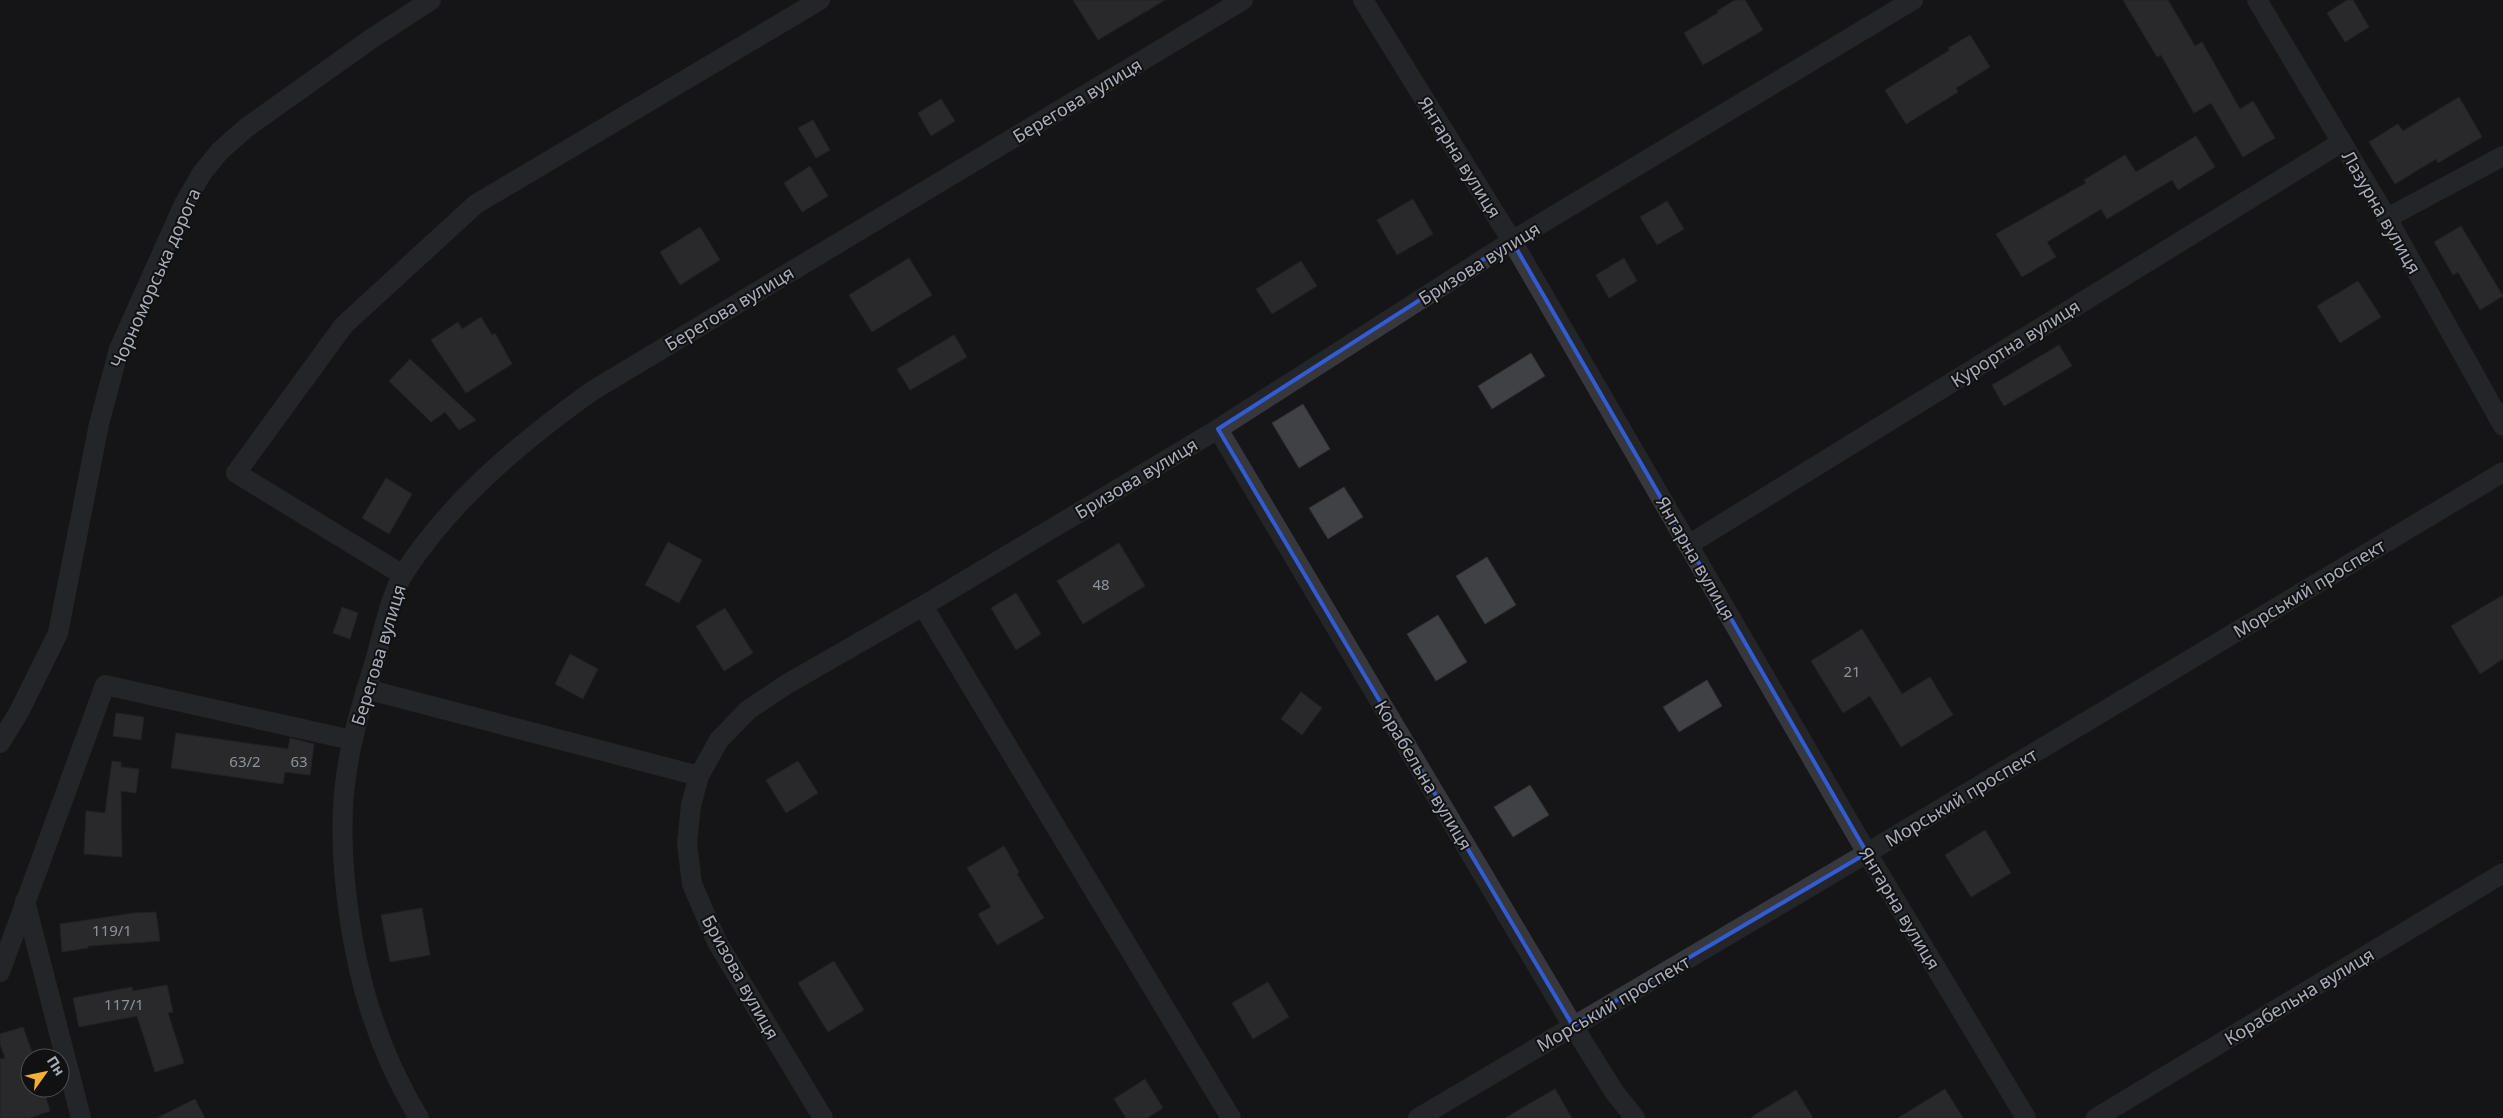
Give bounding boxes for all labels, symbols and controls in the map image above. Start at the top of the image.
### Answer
street label: Берегова вулиця [1008,52,1146,148]
street label: Янтарна вулиця [1413,92,1507,222]
street label: Лазурна вулиця [2337,146,2427,278]
street label: Чорноморська дорога [104,184,206,372]
street label: Бризова вулиця [1414,216,1544,310]
street label: Берегова вулиця [660,260,798,356]
street label: Курортна вулиця [1946,294,2084,392]
street label: Бризова вулиця [1070,432,1202,524]
street label: Янтарна вулиця [1651,492,1741,624]
street label: Морський проспект [2228,533,2390,643]
house number: 48 [1092,574,1110,594]
street label: Берегова вулиця [345,581,411,729]
house number: 21 [1843,661,1861,681]
street label: Корабельна вулиця [1370,696,1478,854]
street label: Морський проспект [1880,742,2042,852]
house number: 63/2 [229,751,261,771]
house number: 63 [290,751,308,771]
street label: Янтарна вулиця [1854,842,1946,974]
street label: Бризова вулиця [697,910,785,1044]
house number: 119/1 [92,920,132,940]
street label: Корабельна вулиця [2220,942,2378,1050]
street label: Морський проспект [1532,949,1695,1057]
house number: 117/1 [104,994,144,1014]
north arrow [20,1048,70,1098]
text: Пн [43,1052,70,1079]

